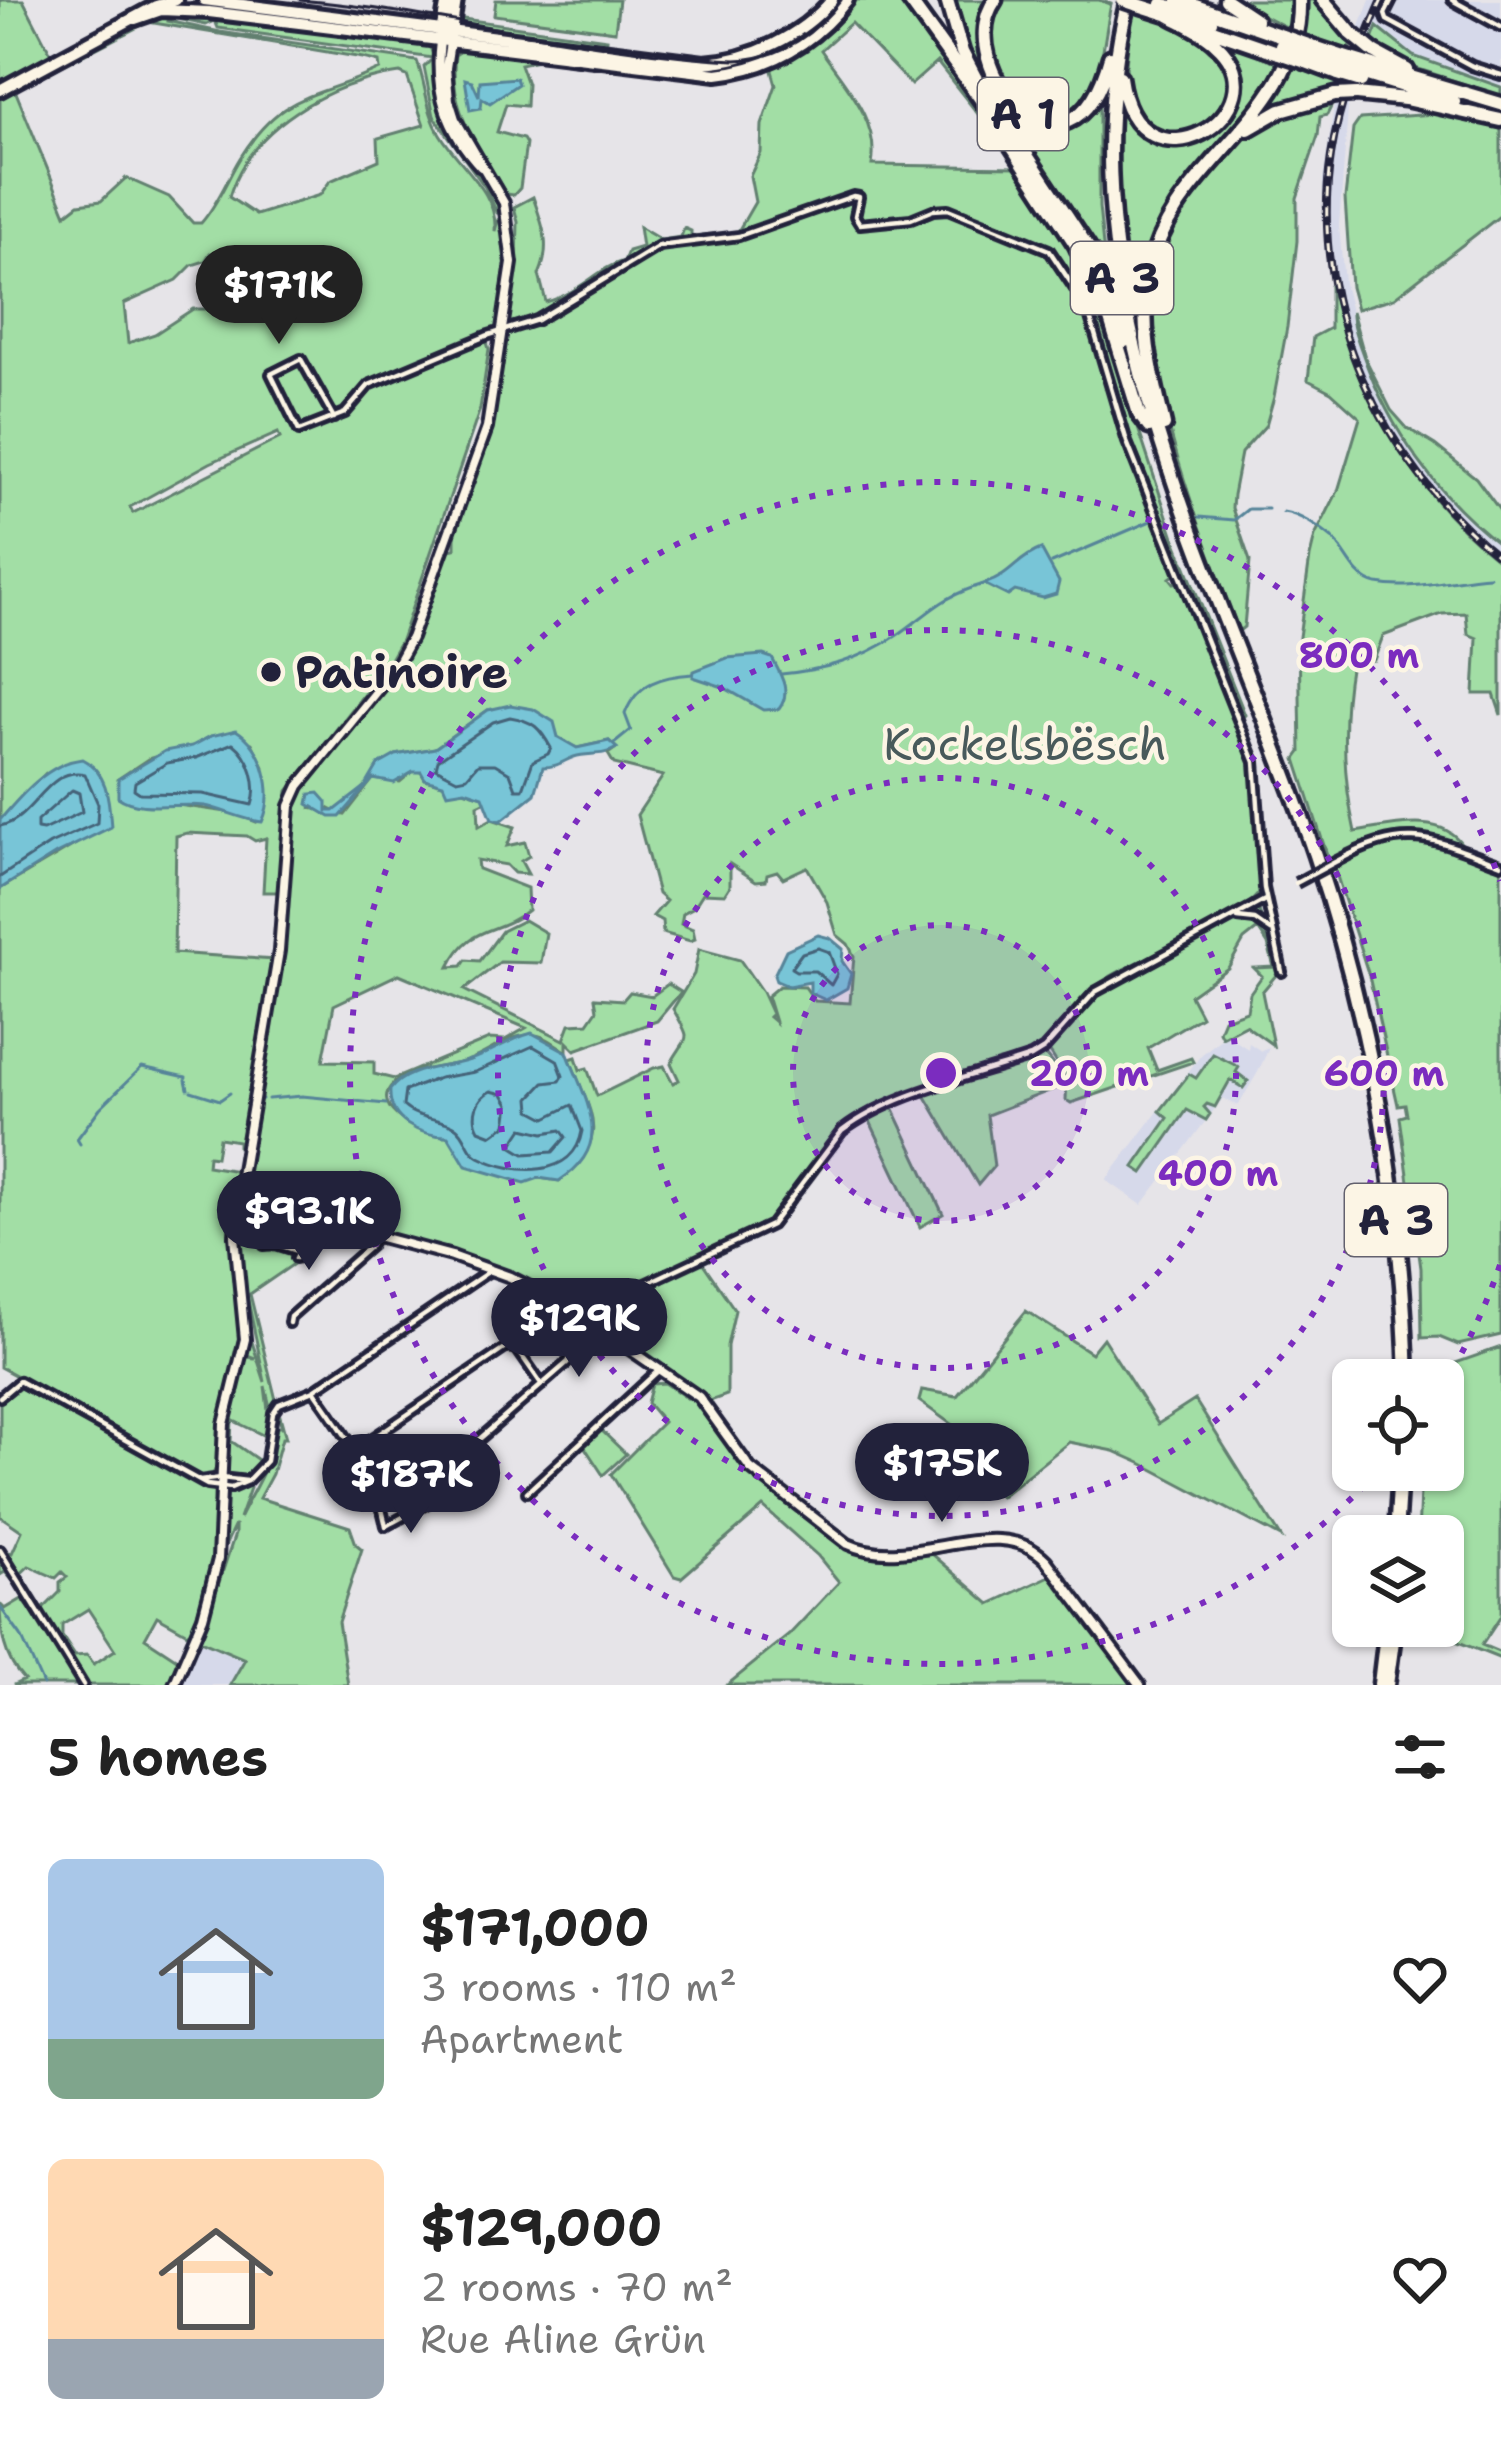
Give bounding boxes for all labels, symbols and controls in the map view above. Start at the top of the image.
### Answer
road number: A 1 [978,78,1068,150]
road number: A 3 [1071,242,1173,314]
pin: $171K [195,245,363,347]
text: $171K [223,258,335,310]
text: 800 m [1299,631,1419,680]
place label: Patinoire [295,642,508,702]
marker: Patinoire [258,659,284,685]
park label: Kockelsbësch [883,714,1167,774]
text: 200 m [1029,1049,1149,1098]
text: 600 m [1324,1049,1444,1098]
centre of rings [920,1052,962,1094]
text: 400 m [1158,1149,1279,1198]
pin: $93.1K [211,1171,407,1273]
text: $93.1K [244,1184,374,1236]
road number: A 3 [1345,1184,1447,1256]
pin: $129K [495,1278,663,1380]
text: $129K [518,1291,640,1343]
map controls [1332,1359,1464,1647]
button: locate [1332,1359,1464,1491]
pin: $175K [858,1423,1026,1525]
pin: $187K [327,1434,495,1536]
text: $175K [882,1436,1002,1488]
text: $187K [349,1447,473,1499]
button: layers [1332,1515,1464,1647]
text: 5 homes [48,1723,268,1791]
icon: filters [1387,1724,1453,1790]
text: $171,000 [420,1893,650,1961]
icon: home [144,1907,288,2051]
icon: heart [1387,1946,1453,2012]
text: 3 rooms · 110 m² [420,1961,737,2013]
text: Apartment [420,2013,623,2065]
text: $129,000 [420,2193,663,2261]
icon: home [144,2207,288,2351]
icon: heart [1387,2246,1453,2312]
text: 2 rooms · 70 m² [420,2261,733,2313]
text: Rue Aline Grün [420,2313,706,2365]

